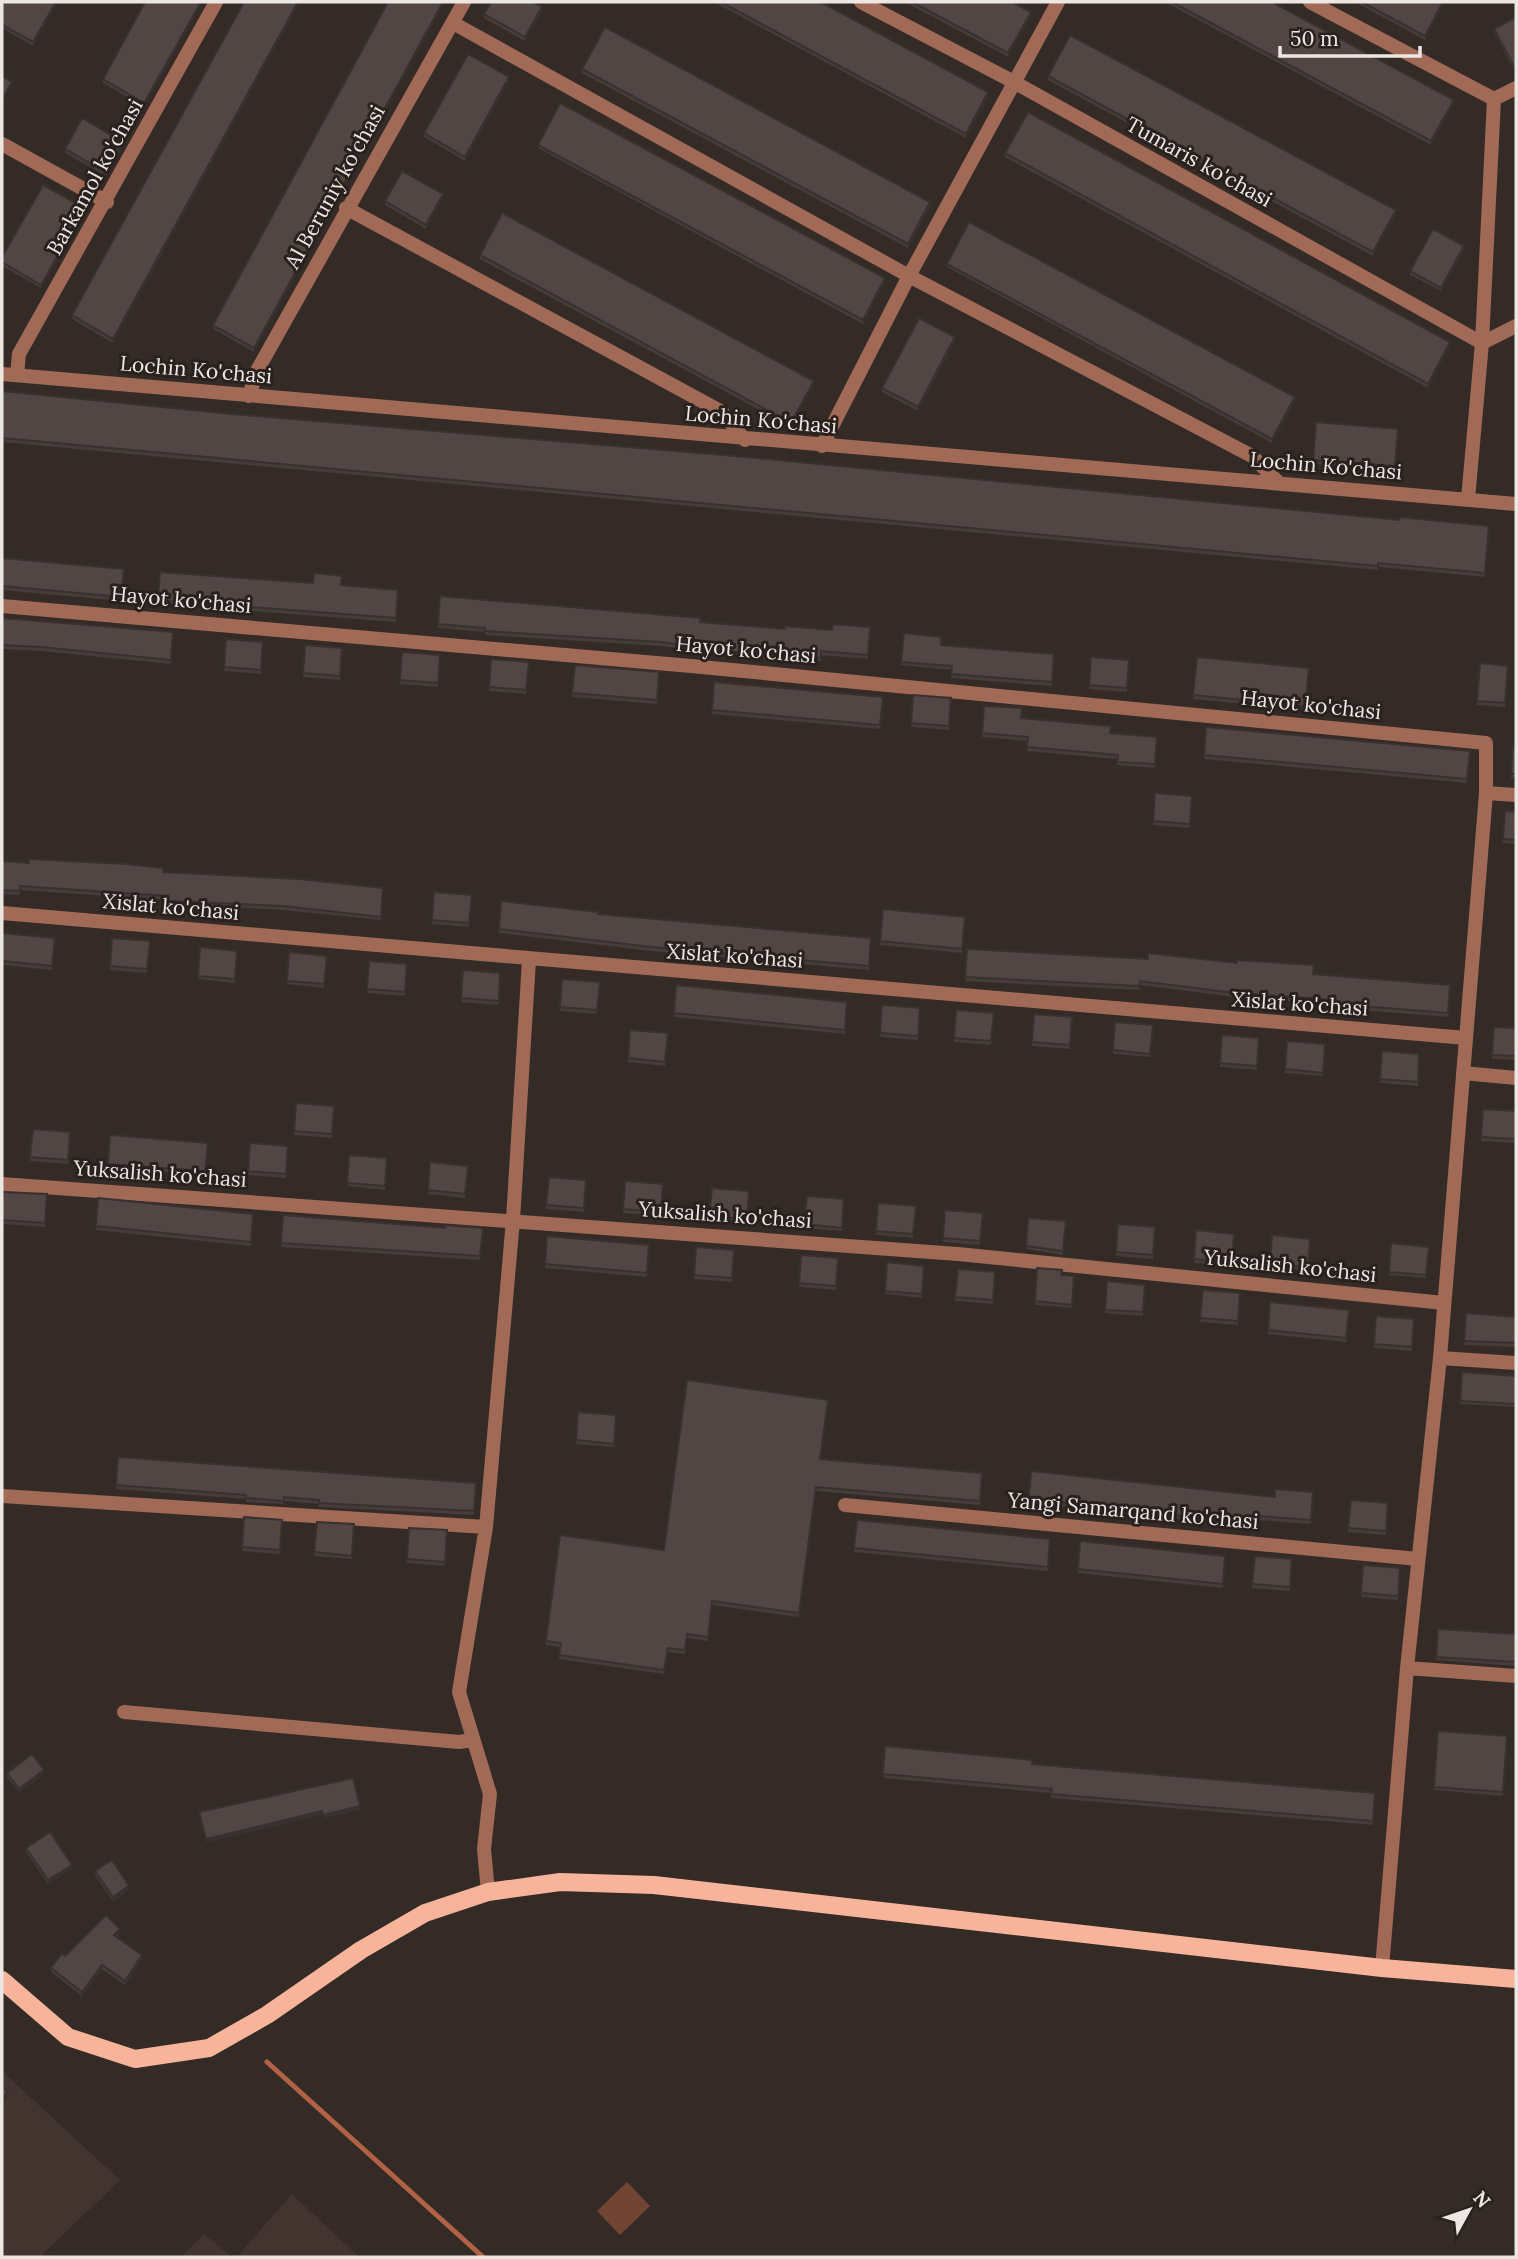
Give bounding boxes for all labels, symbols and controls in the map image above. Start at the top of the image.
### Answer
scale bar [1280,14,1420,58]
text: 50 m [1290,25,1339,52]
street label: Barkamol ko'chasi [40,94,149,260]
street label: Al Beruniy ko'chasi [278,100,391,274]
street label: Tumaris ko'chasi [1121,110,1277,213]
street label: Lochin Ko'chasi [119,349,273,390]
street label: Lochin Ko'chasi [684,399,838,440]
street label: Lochin Ko'chasi [1249,445,1403,486]
street label: Hayot ko'chasi [110,580,253,619]
street label: Hayot ko'chasi [675,630,818,669]
street label: Hayot ko'chasi [1240,684,1383,725]
street label: Xislat ko'chasi [102,887,240,926]
street label: Xislat ko'chasi [666,937,804,974]
street label: Xislat ko'chasi [1231,985,1369,1022]
street label: Yuksalish ko'chasi [72,1154,248,1193]
street label: Yuksalish ko'chasi [637,1195,813,1234]
street label: Yuksalish ko'chasi [1201,1243,1378,1288]
street label: Yangi Samarqand ko'chasi [1005,1486,1260,1535]
north arrow [1434,2175,1504,2245]
text: N [1468,2186,1496,2213]

